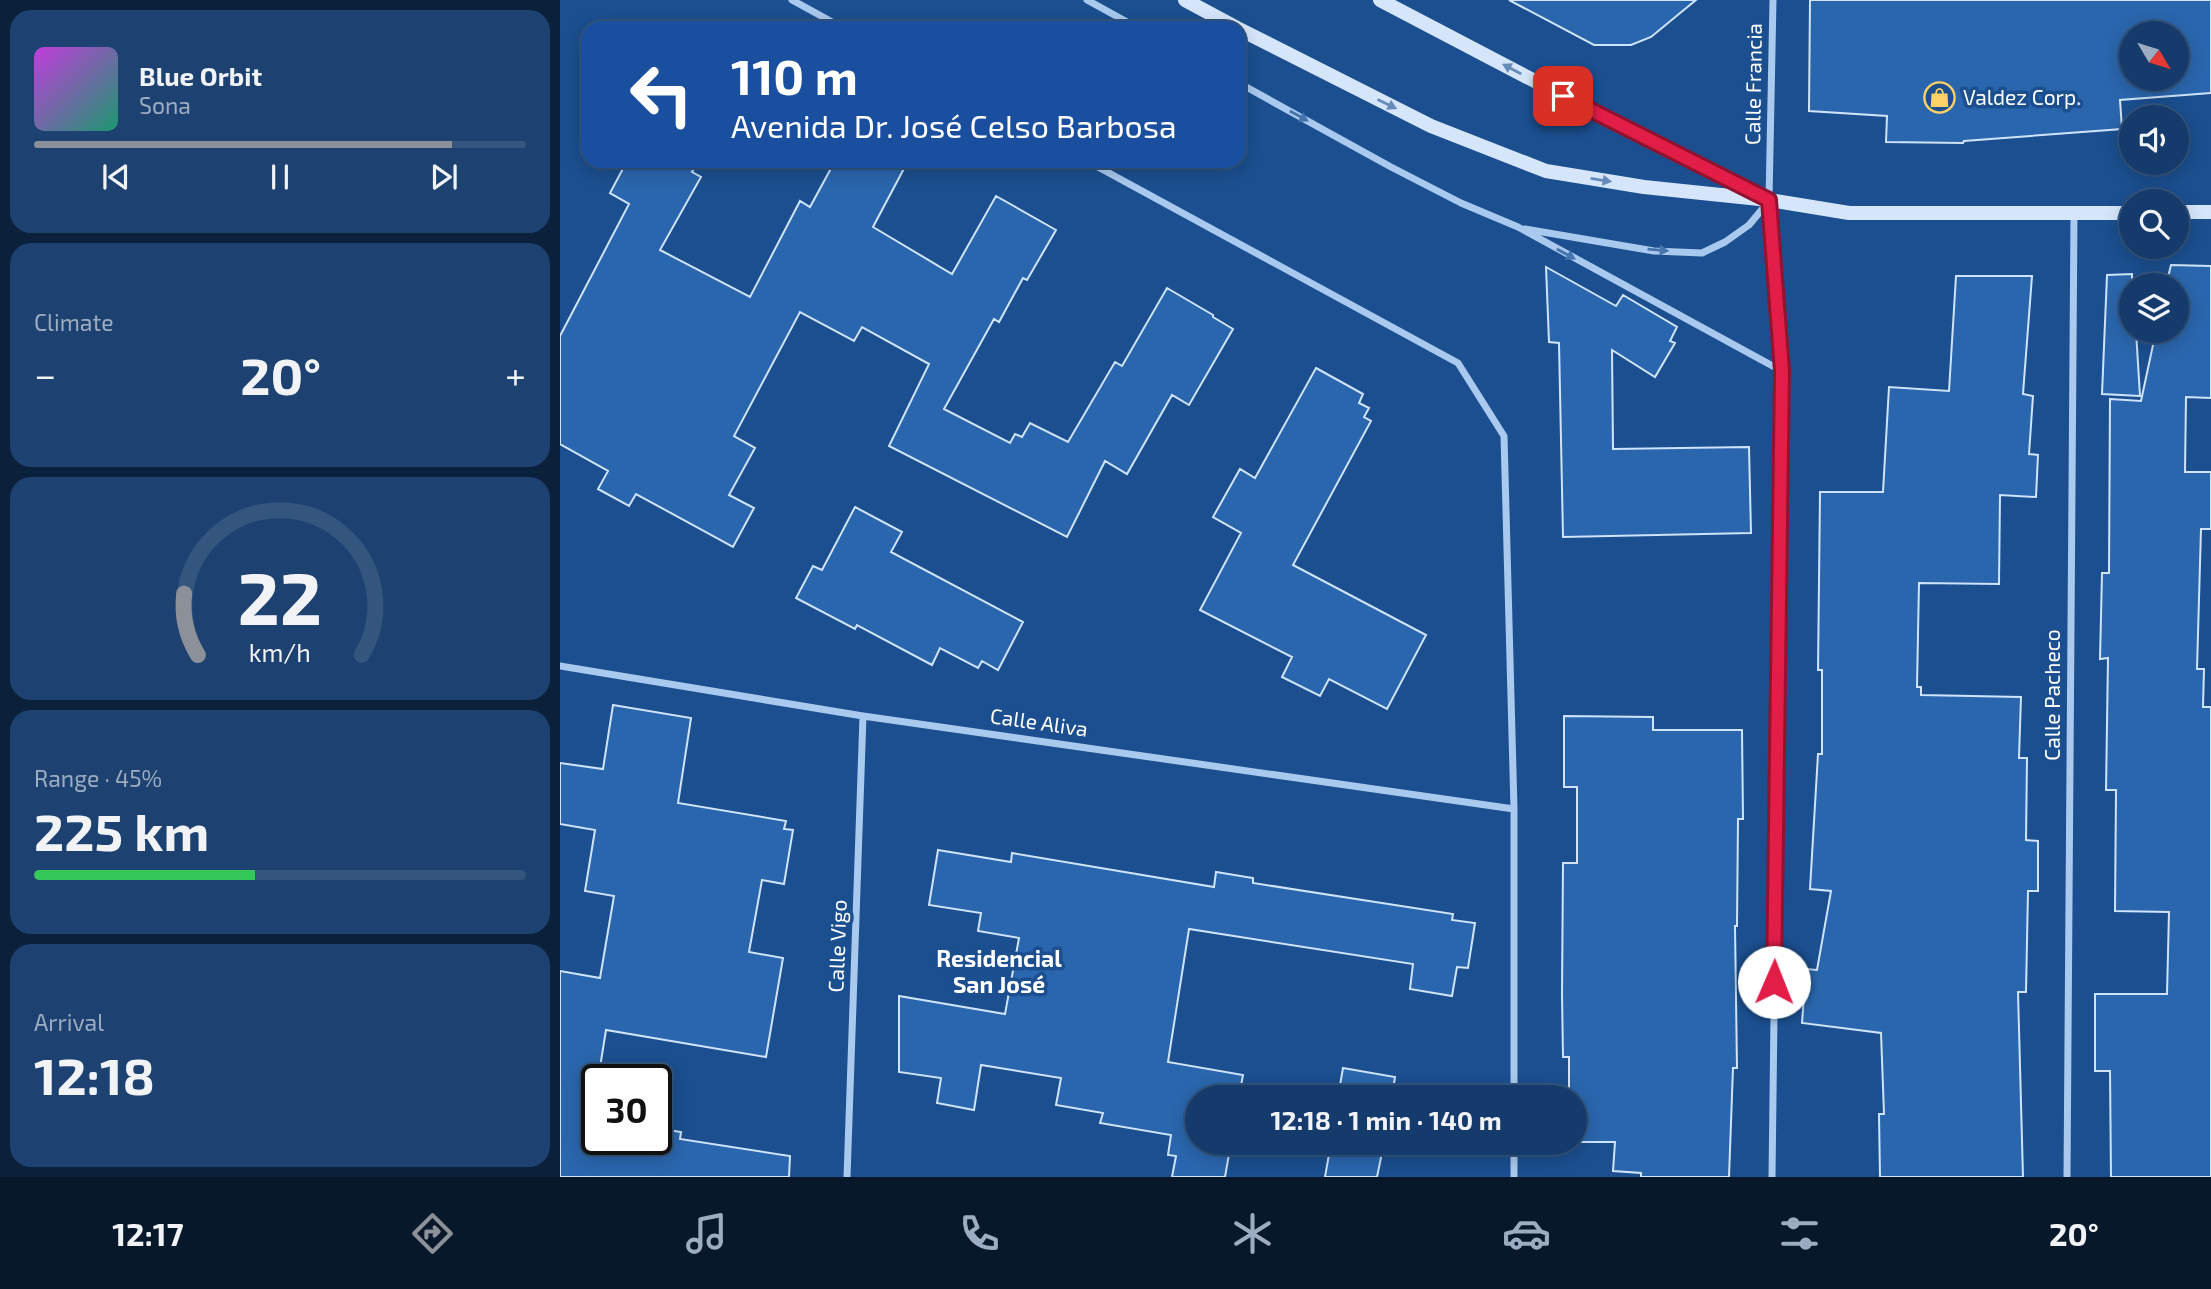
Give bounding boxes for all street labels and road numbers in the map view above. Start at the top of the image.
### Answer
street label: Calle Francia [1739,23,1766,145]
street label: Calle Pacheco [2039,629,2064,761]
street label: Calle Aliva [989,702,1090,741]
street label: Calle Vigo [822,899,851,993]

